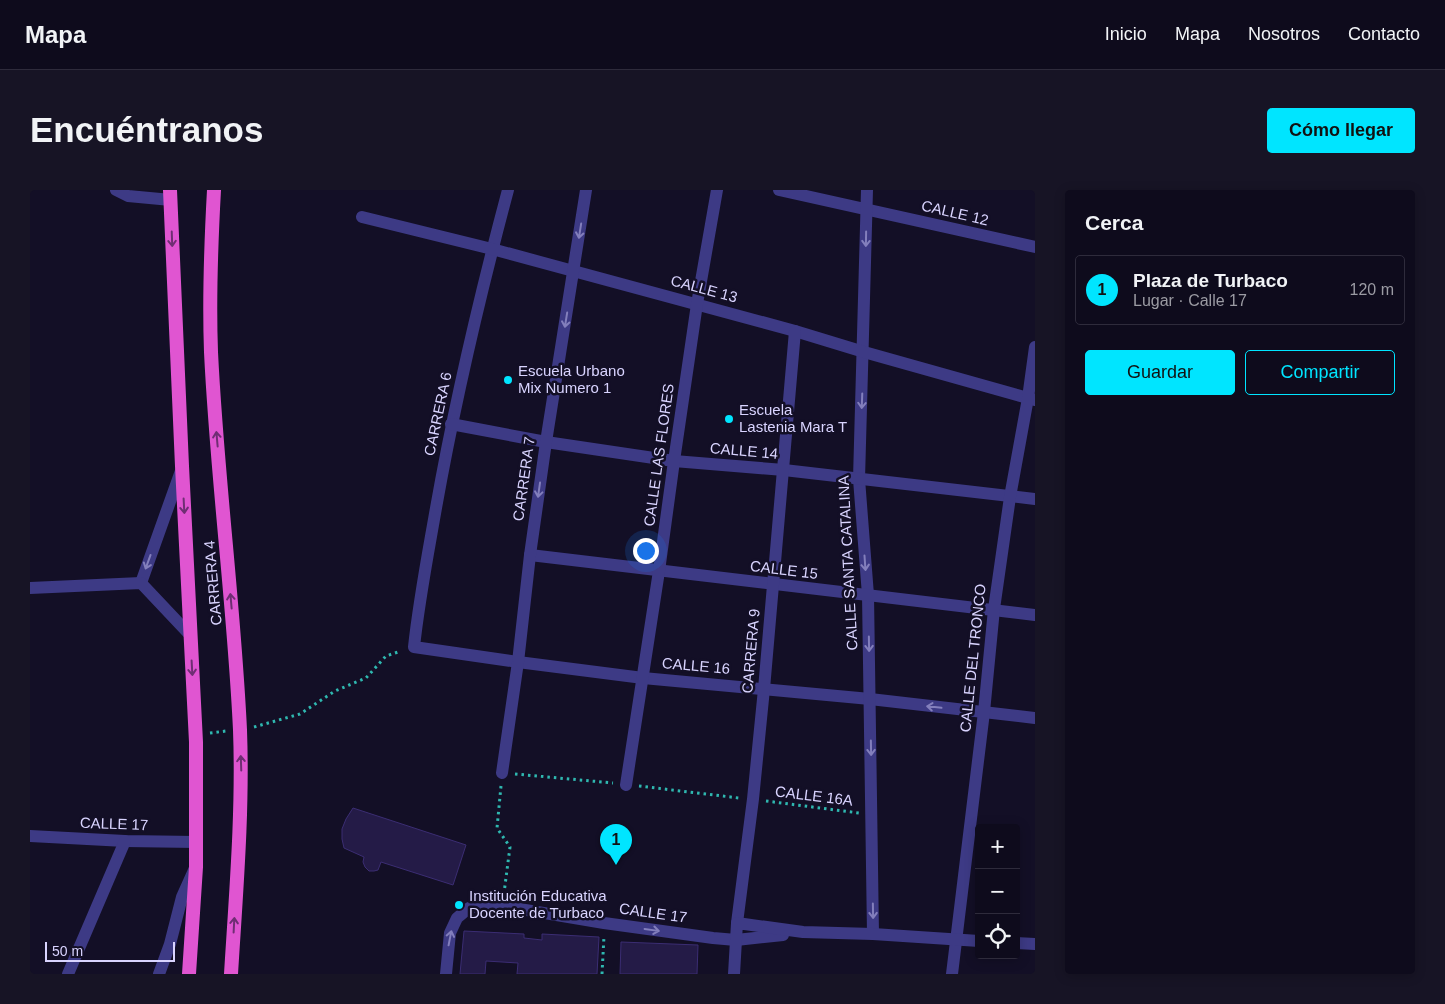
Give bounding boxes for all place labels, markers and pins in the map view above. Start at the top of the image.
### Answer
place label: Escuela Urbano Mix Numero 1 [518,362,625,396]
marker: Escuela Urbano Mix Numero 1 [502,374,514,386]
place label: Escuela Lastenia Mara T [739,401,847,435]
marker: Escuela Lastenia Mara T [723,413,735,425]
pin: 1 [600,824,632,865]
place label: Institución Educativa Docente de Turbaco [469,887,607,921]
marker: Institución Educativa Docente de Turbaco [453,899,465,911]

